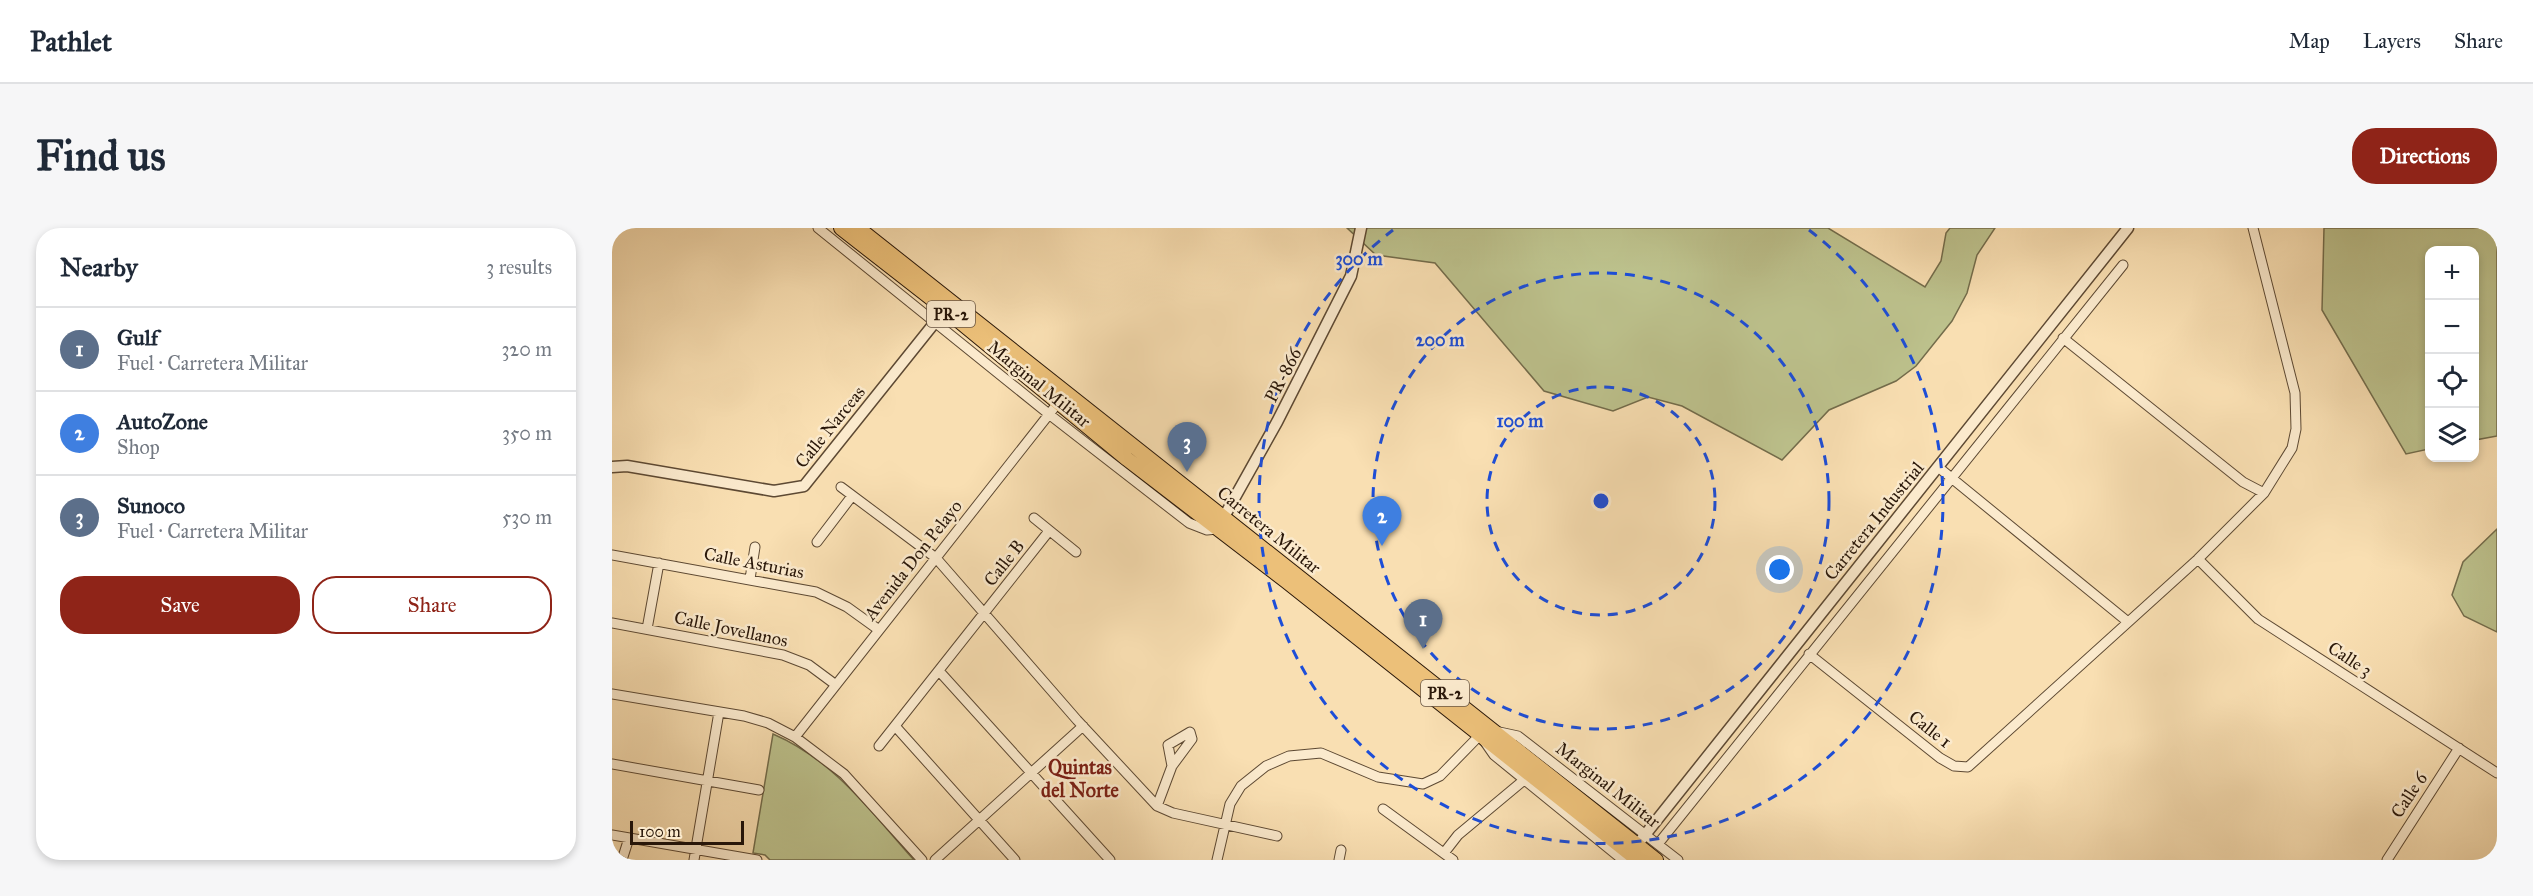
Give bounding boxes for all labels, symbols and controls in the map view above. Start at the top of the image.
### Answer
text: Pathlet [30,24,112,59]
text: Map [2289,28,2330,54]
text: Layers [2363,28,2421,54]
text: Share [2454,28,2503,54]
button: Directions [2352,128,2497,184]
text: Find us [36,130,166,182]
map controls [2425,246,2479,462]
button: + [2425,246,2479,300]
text: 300 m [1335,248,1383,271]
text: Nearby [60,251,138,283]
text: 3 results [486,255,552,279]
button: − [2425,300,2479,354]
road number: PR-2 [927,301,975,327]
text: Gulf [117,324,158,351]
text: 200 m [1416,329,1465,351]
street label: Marginal Militar [982,336,1095,433]
text: 1 [76,337,83,361]
text: 320 m [501,337,552,361]
street label: PR-866 [1260,343,1306,406]
text: Fuel · Carretera Militar [117,351,308,375]
button: locate [2425,354,2479,408]
street label: Calle Narceas [790,381,870,473]
text: AutoZone [117,408,208,435]
button: layers [2425,408,2479,462]
text: 100 m [1497,410,1544,432]
text: 2 [75,421,84,445]
text: 350 m [502,421,552,445]
pin: 3 [1168,422,1206,472]
text: Shop [117,435,160,459]
street label: Carretera Industrial [1820,457,1929,585]
street label: Carretera Militar [1213,482,1325,579]
centre of rings [1591,491,1611,511]
text: Sunoco [117,492,185,519]
street label: Avenida Don Pelayo [859,495,967,625]
pin: 2 [1362,496,1402,546]
text: 3 [76,505,84,529]
text: 530 m [502,505,552,529]
text: Fuel · Carretera Militar [117,519,308,543]
street label: Calle B [979,535,1029,591]
street label: Calle Asturias [702,543,806,583]
your location [1765,555,1794,584]
button: Save [60,576,300,634]
button: Share [312,576,552,634]
pin: 1 [1404,600,1442,649]
street label: Calle Jovellanos [672,606,790,653]
street label: Calle 3 [2324,637,2376,681]
road number: PR-2 [1421,680,1469,706]
street label: Calle 1 [1904,706,1956,752]
street label: Marginal Militar [1551,737,1665,833]
district label: Quintas del Norte [1041,755,1120,802]
street label: Calle 6 [2386,767,2432,822]
scale bar [630,818,744,846]
text: 100 m [639,822,681,841]

